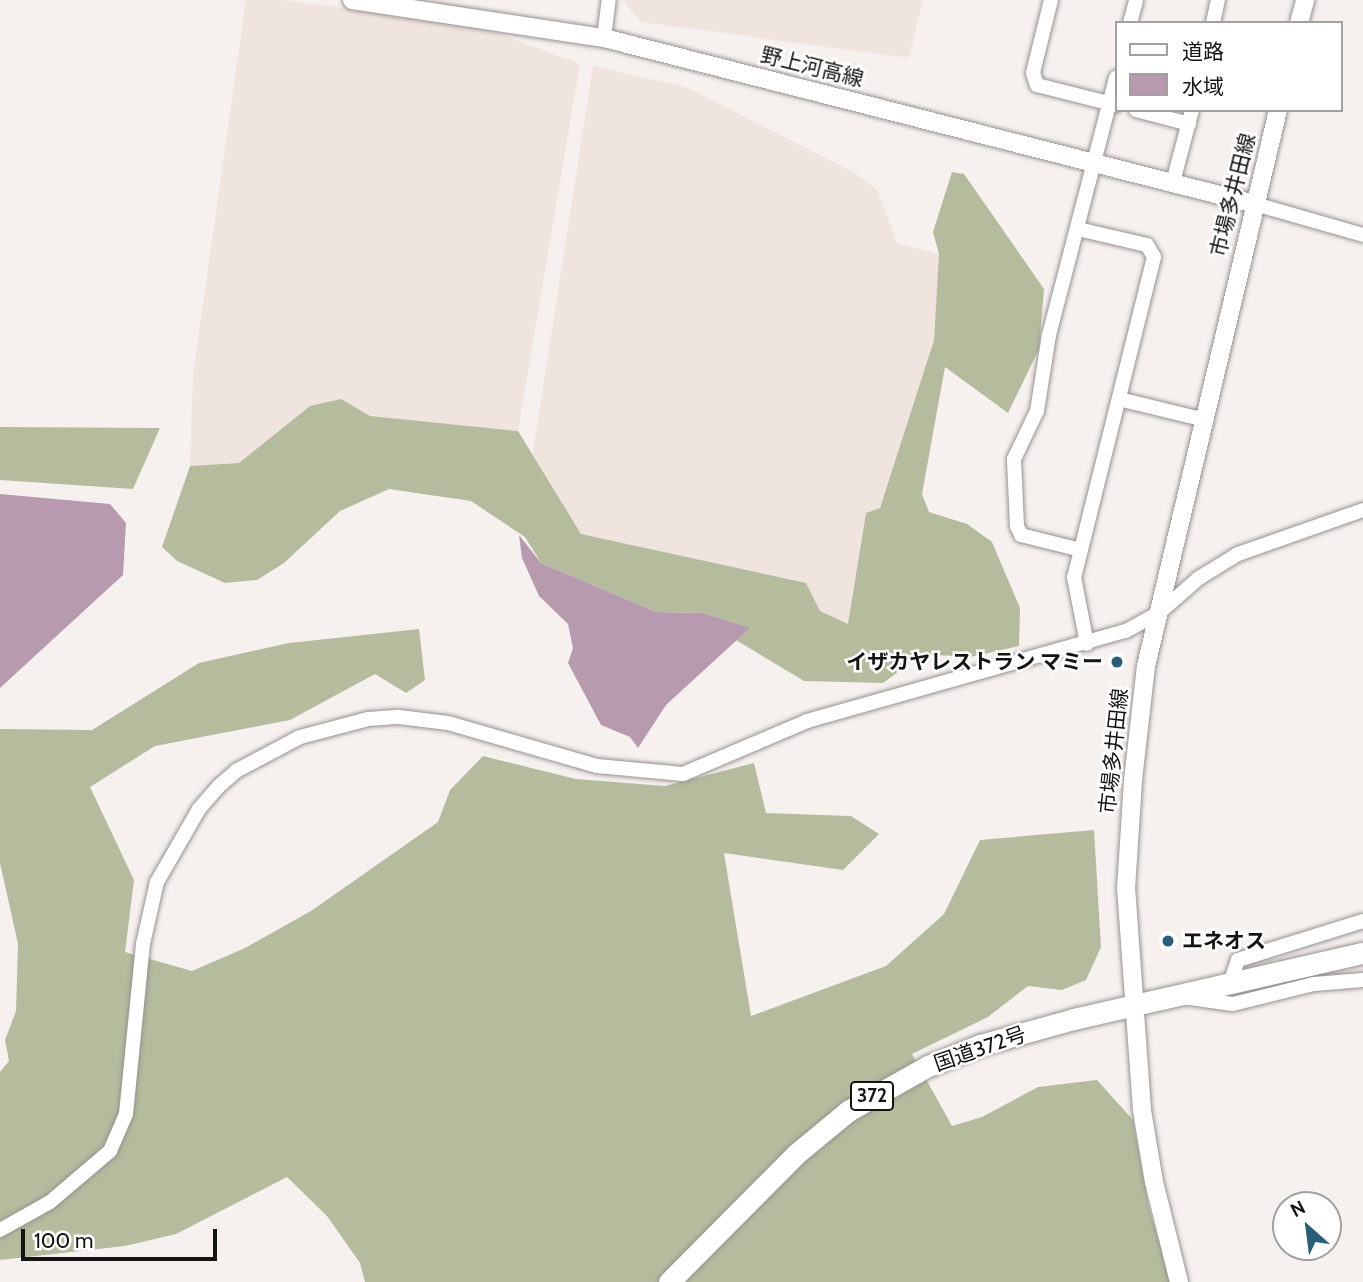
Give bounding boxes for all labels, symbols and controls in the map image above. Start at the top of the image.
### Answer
legend [1114,21,1342,112]
text: 道路 [1182,39,1224,64]
street label: 野上河高線 [758,42,866,92]
text: 水域 [1182,74,1224,99]
street label: 市場多井田線 [1206,131,1260,259]
place label: イザカヤレストラン マミー [846,649,1103,675]
marker: イザカヤレストラン マミー [1109,654,1125,670]
street label: 市場多井田線 [1095,687,1133,815]
place label: エネオス [1182,928,1266,954]
marker: エネオス [1160,933,1176,949]
street label: 国道372号 [931,1021,1029,1077]
road number: 372 [849,1080,895,1112]
north arrow [1272,1191,1342,1261]
text: N [1287,1195,1309,1222]
scale bar [24,1216,220,1260]
text: 100 m [34,1228,93,1253]

